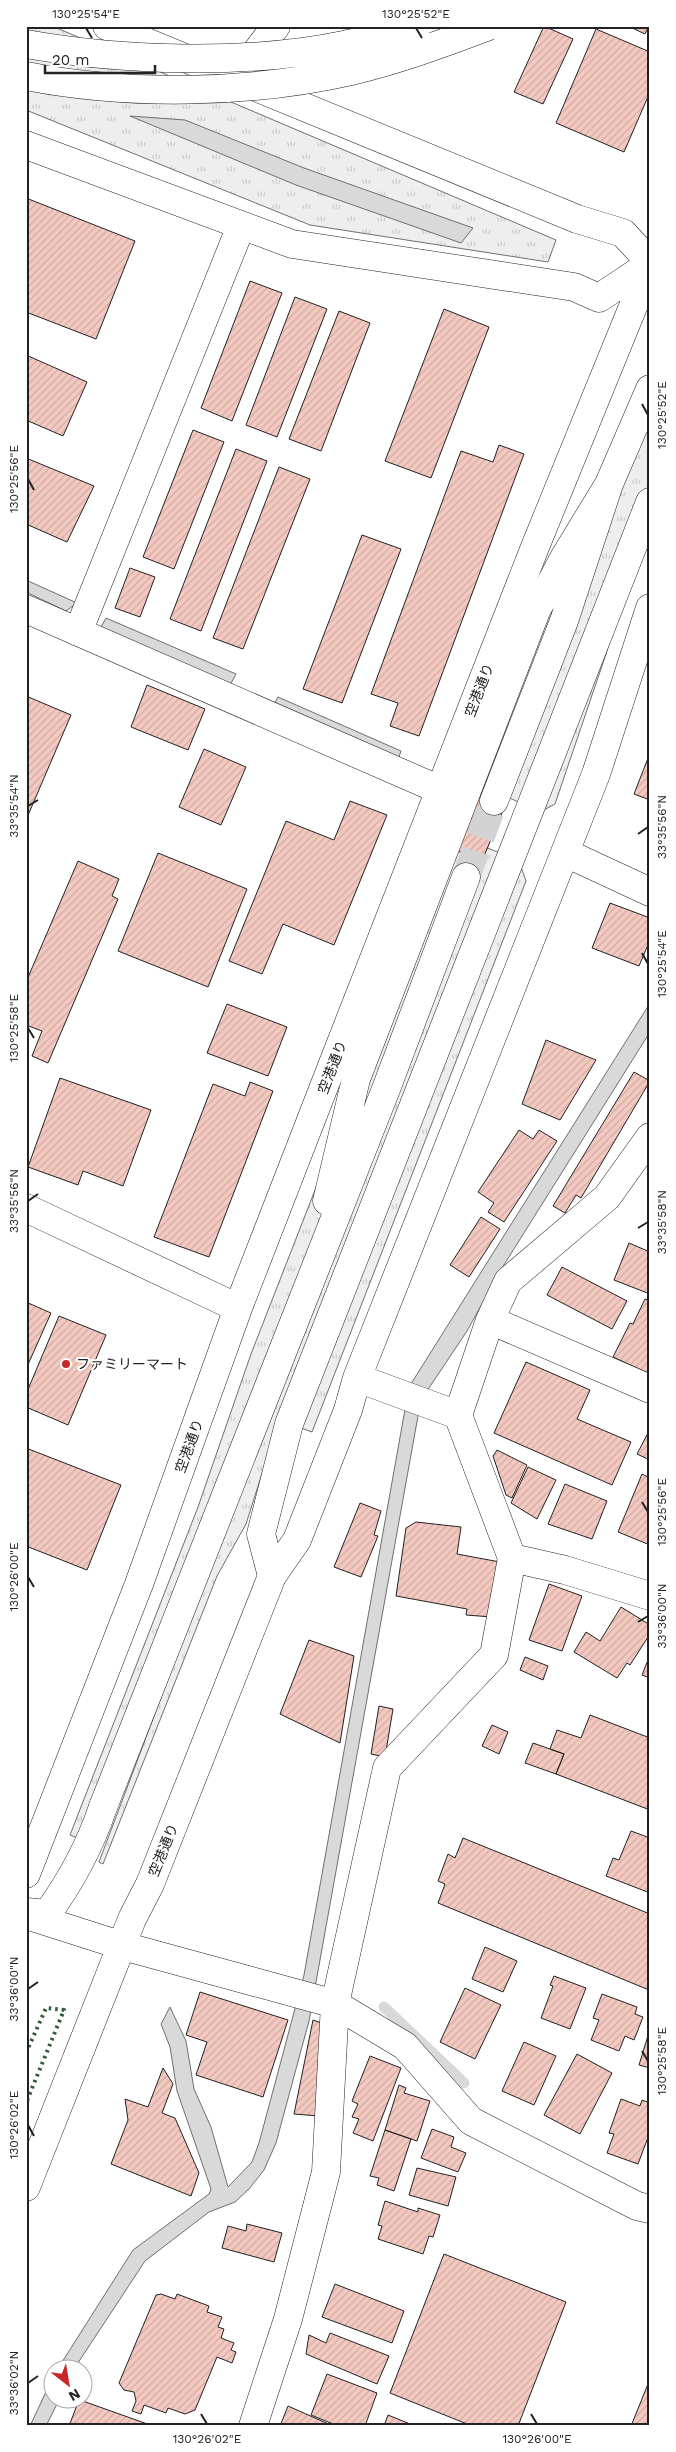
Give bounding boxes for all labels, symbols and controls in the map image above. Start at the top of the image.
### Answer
text: 130°25'54"E [52,7,120,21]
text: 130°25'52"E [382,7,450,21]
scale bar [45,42,155,74]
text: 20 m [52,51,90,69]
text: 130°25'52"E [655,381,669,449]
text: 130°25'56"E [7,445,21,513]
street label: 空港通り [461,661,497,719]
text: 33°35'54"N [7,774,21,838]
text: 33°35'56"N [655,795,669,859]
text: 130°25'54"E [655,930,669,998]
text: 130°25'58"E [7,994,21,1062]
street label: 空港通り [314,1038,350,1096]
text: 33°35'56"N [7,1169,21,1233]
text: 33°35'58"N [655,1190,669,1254]
place label: ファミリーマート [76,1356,188,1372]
marker: ファミリーマート [60,1358,72,1370]
street label: 空港通り [172,1417,206,1475]
text: 130°25'56"E [655,1478,669,1546]
text: 130°26'00"E [7,1542,21,1612]
text: 33°36'00"N [655,1583,669,1649]
street label: 空港通り [145,1821,181,1879]
text: 33°36'00"N [7,1956,21,2022]
text: 130°25'58"E [655,2027,669,2095]
text: 130°26'02"E [7,2090,21,2159]
text: 33°36'02"N [7,2351,21,2415]
north arrow [42,2360,92,2410]
text: N [66,2386,83,2405]
text: 130°26'02"E [173,2432,242,2446]
text: 130°26'00"E [502,2432,572,2446]

